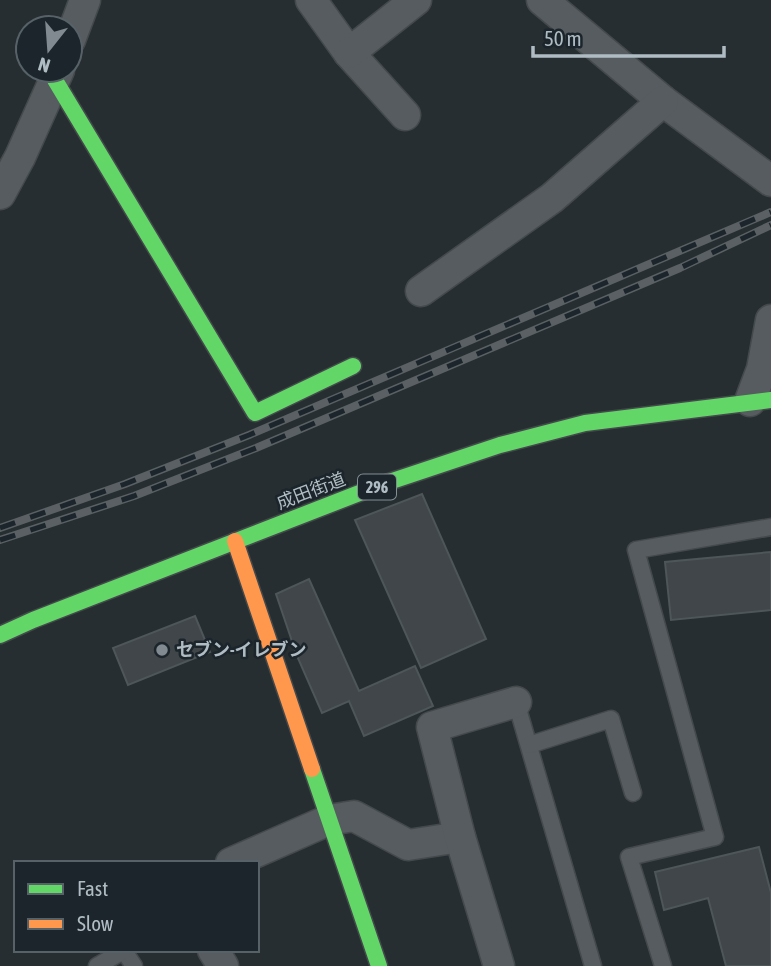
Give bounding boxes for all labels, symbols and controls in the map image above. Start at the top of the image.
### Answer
north arrow [14,14,84,84]
scale bar [533,14,724,58]
text: 50 m [544,26,582,50]
text: N [35,53,53,77]
street label: 成田街道 [273,468,348,513]
road number: 296 [358,474,396,500]
place label: セブン-イレブン [176,639,307,660]
marker: セブン-イレブン [154,642,170,658]
legend [14,861,259,952]
text: Fast [77,876,108,900]
text: Slow [77,911,114,935]

